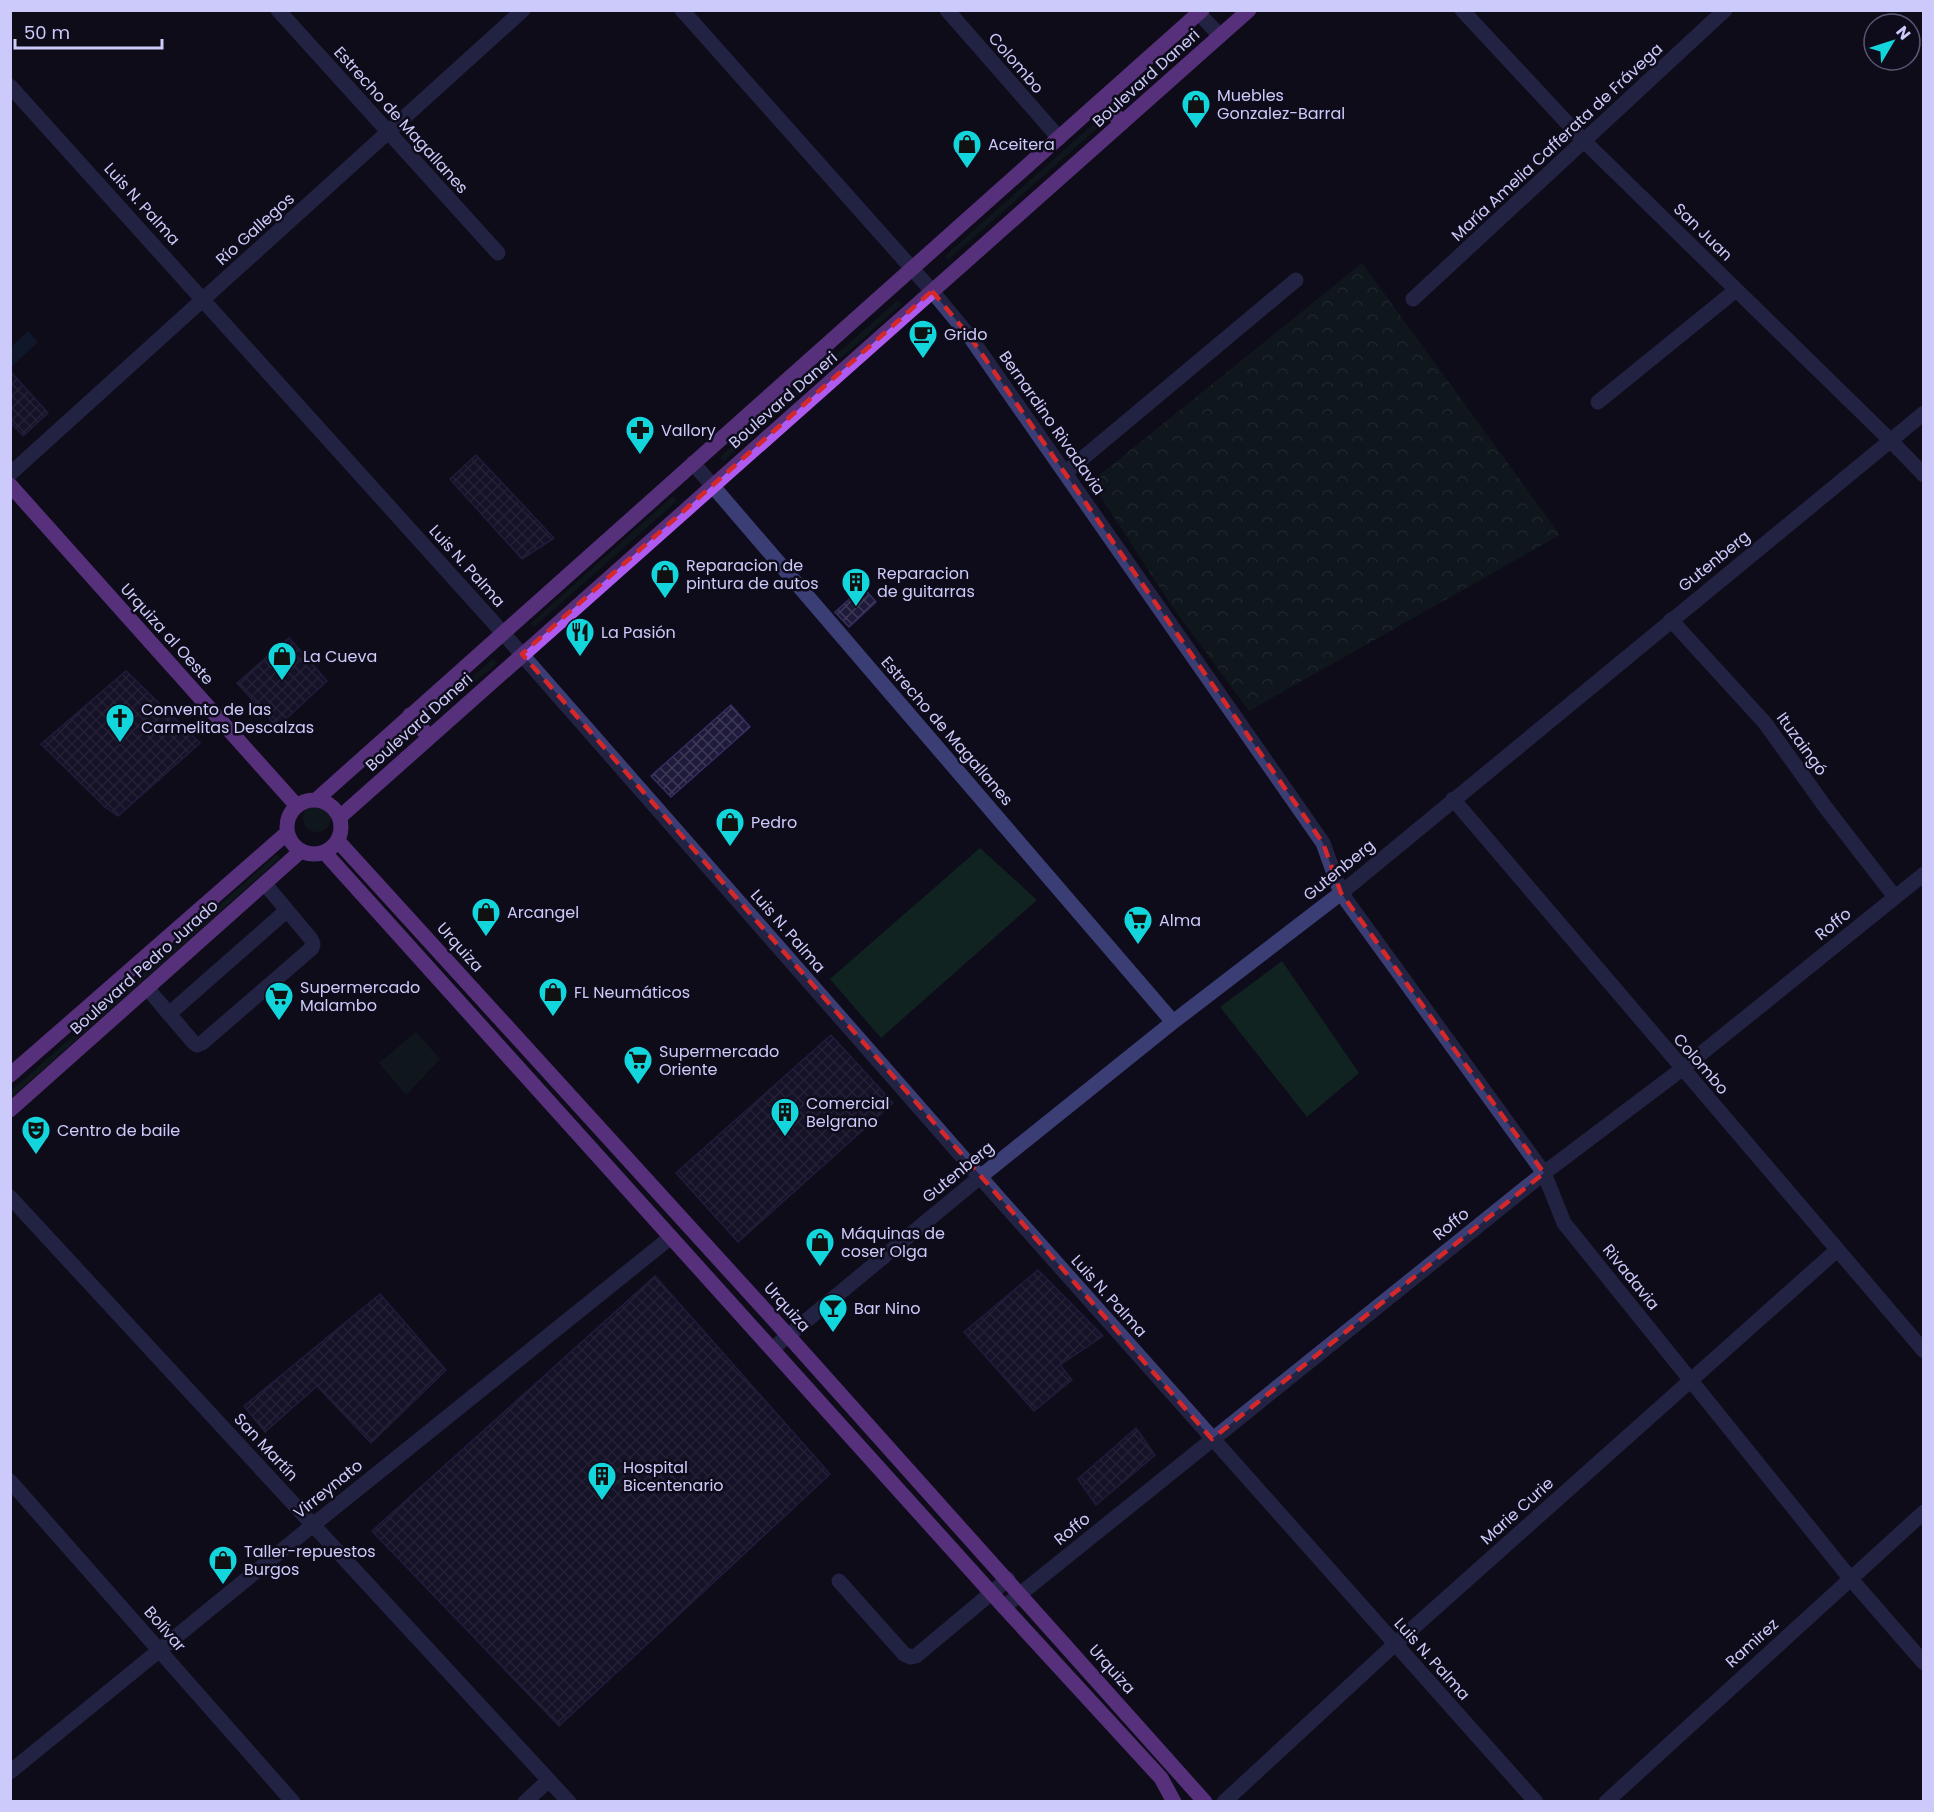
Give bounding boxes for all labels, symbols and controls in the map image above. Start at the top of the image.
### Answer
scale bar [15,12,162,50]
north arrow [1862,12,1922,72]
text: 50 m [24,20,70,45]
text: N [1891,21,1916,45]
street label: Boulevard Daneri [1087,24,1205,132]
street label: Colombo [983,27,1049,99]
street label: María Amelia Cafferata de Frávega [1446,38,1668,246]
street label: Estrecho de Magallanes [328,41,474,199]
place label: Muebles Gonzalez-Barral [1217,84,1345,125]
shop icon: Muebles Gonzalez-Barral [1180,88,1212,130]
shop icon: Aceitera [951,128,983,170]
place label: Aceitera [988,133,1055,156]
street label: Luis N. Palma [99,158,185,250]
street label: Río Gallegos [211,187,299,271]
street label: San Juan [1668,198,1738,266]
cafe icon: Grido [907,318,939,360]
place label: Grido [944,323,987,346]
street label: Boulevard Daneri [724,346,842,454]
street label: Bernardino Rivadavia [994,346,1110,500]
pharmacy icon: Vallory [624,414,656,456]
place label: Vallory [661,419,716,442]
street label: Luis N. Palma [424,520,510,612]
street label: Gutenberg [1673,525,1755,597]
place label: Reparacion de pintura de autos [686,554,819,595]
shop icon: Reparacion de pintura de autos [649,558,681,600]
place label: Reparacion de guitarras [877,562,975,603]
building icon: Reparacion de guitarras [840,566,872,608]
street label: Urquiza al Oeste [115,578,219,690]
restaurant icon: La Pasión [564,616,596,658]
place label: La Pasión [601,621,676,644]
shop icon: La Cueva [266,640,298,682]
place label: La Cueva [303,645,377,668]
street label: Estrecho de Magallanes [876,651,1018,811]
street label: Boulevard Daneri [360,668,478,776]
place label: Convento de las Carmelitas Descalzas [141,698,314,739]
church icon: Convento de las Carmelitas Descalzas [104,702,136,744]
street label: Ituzaingó [1771,708,1833,780]
shop icon: Pedro [714,806,746,848]
place label: Pedro [751,811,797,834]
street label: Gutenberg [1298,834,1380,906]
street label: Luis N. Palma [745,884,831,978]
street label: Boulevard Pedro Jurado [65,894,223,1040]
shop icon: Arcangel [470,896,502,938]
place label: Arcangel [507,901,579,924]
street label: Roffo [1810,902,1856,946]
supermarket icon: Alma [1122,904,1154,946]
place label: Alma [1159,909,1201,932]
street label: Urquiza [431,917,489,977]
place label: Supermercado Malambo [300,976,420,1017]
shop icon: FL Neumáticos [537,976,569,1018]
supermarket icon: Supermercado Malambo [263,980,295,1022]
place label: FL Neumáticos [574,981,690,1004]
street label: Colombo [1668,1028,1734,1100]
place label: Supermercado Oriente [659,1040,779,1081]
supermarket icon: Supermercado Oriente [622,1044,654,1086]
place label: Comercial Belgrano [806,1092,889,1133]
building icon: Comercial Belgrano [769,1096,801,1138]
theatre icon: Centro de baile [20,1114,52,1156]
place label: Centro de baile [57,1119,180,1142]
street label: Gutenberg [917,1136,999,1208]
street label: Roffo [1428,1202,1474,1246]
place label: Máquinas de coser Olga [841,1222,945,1263]
shop icon: Máquinas de coser Olga [804,1226,836,1268]
street label: Rivadavia [1597,1239,1665,1315]
street label: Luis N. Palma [1066,1250,1152,1342]
street label: Urquiza [758,1277,816,1337]
bar icon: Bar Nino [817,1292,849,1334]
place label: Bar Nino [854,1297,921,1320]
street label: San Martín [229,1408,303,1486]
street label: Virreynato [289,1454,367,1524]
place label: Hospital Bicentenario [623,1456,724,1497]
building icon: Hospital Bicentenario [586,1460,618,1502]
street label: Marie Curie [1475,1472,1559,1550]
street label: Roffo [1049,1507,1095,1551]
place label: Taller-repuestos Burgos [244,1540,376,1581]
shop icon: Taller-repuestos Burgos [207,1544,239,1586]
street label: Bolívar [139,1601,191,1657]
street label: Luis N. Palma [1389,1613,1475,1705]
street label: Ramirez [1720,1613,1784,1673]
street label: Urquiza [1083,1639,1141,1699]

